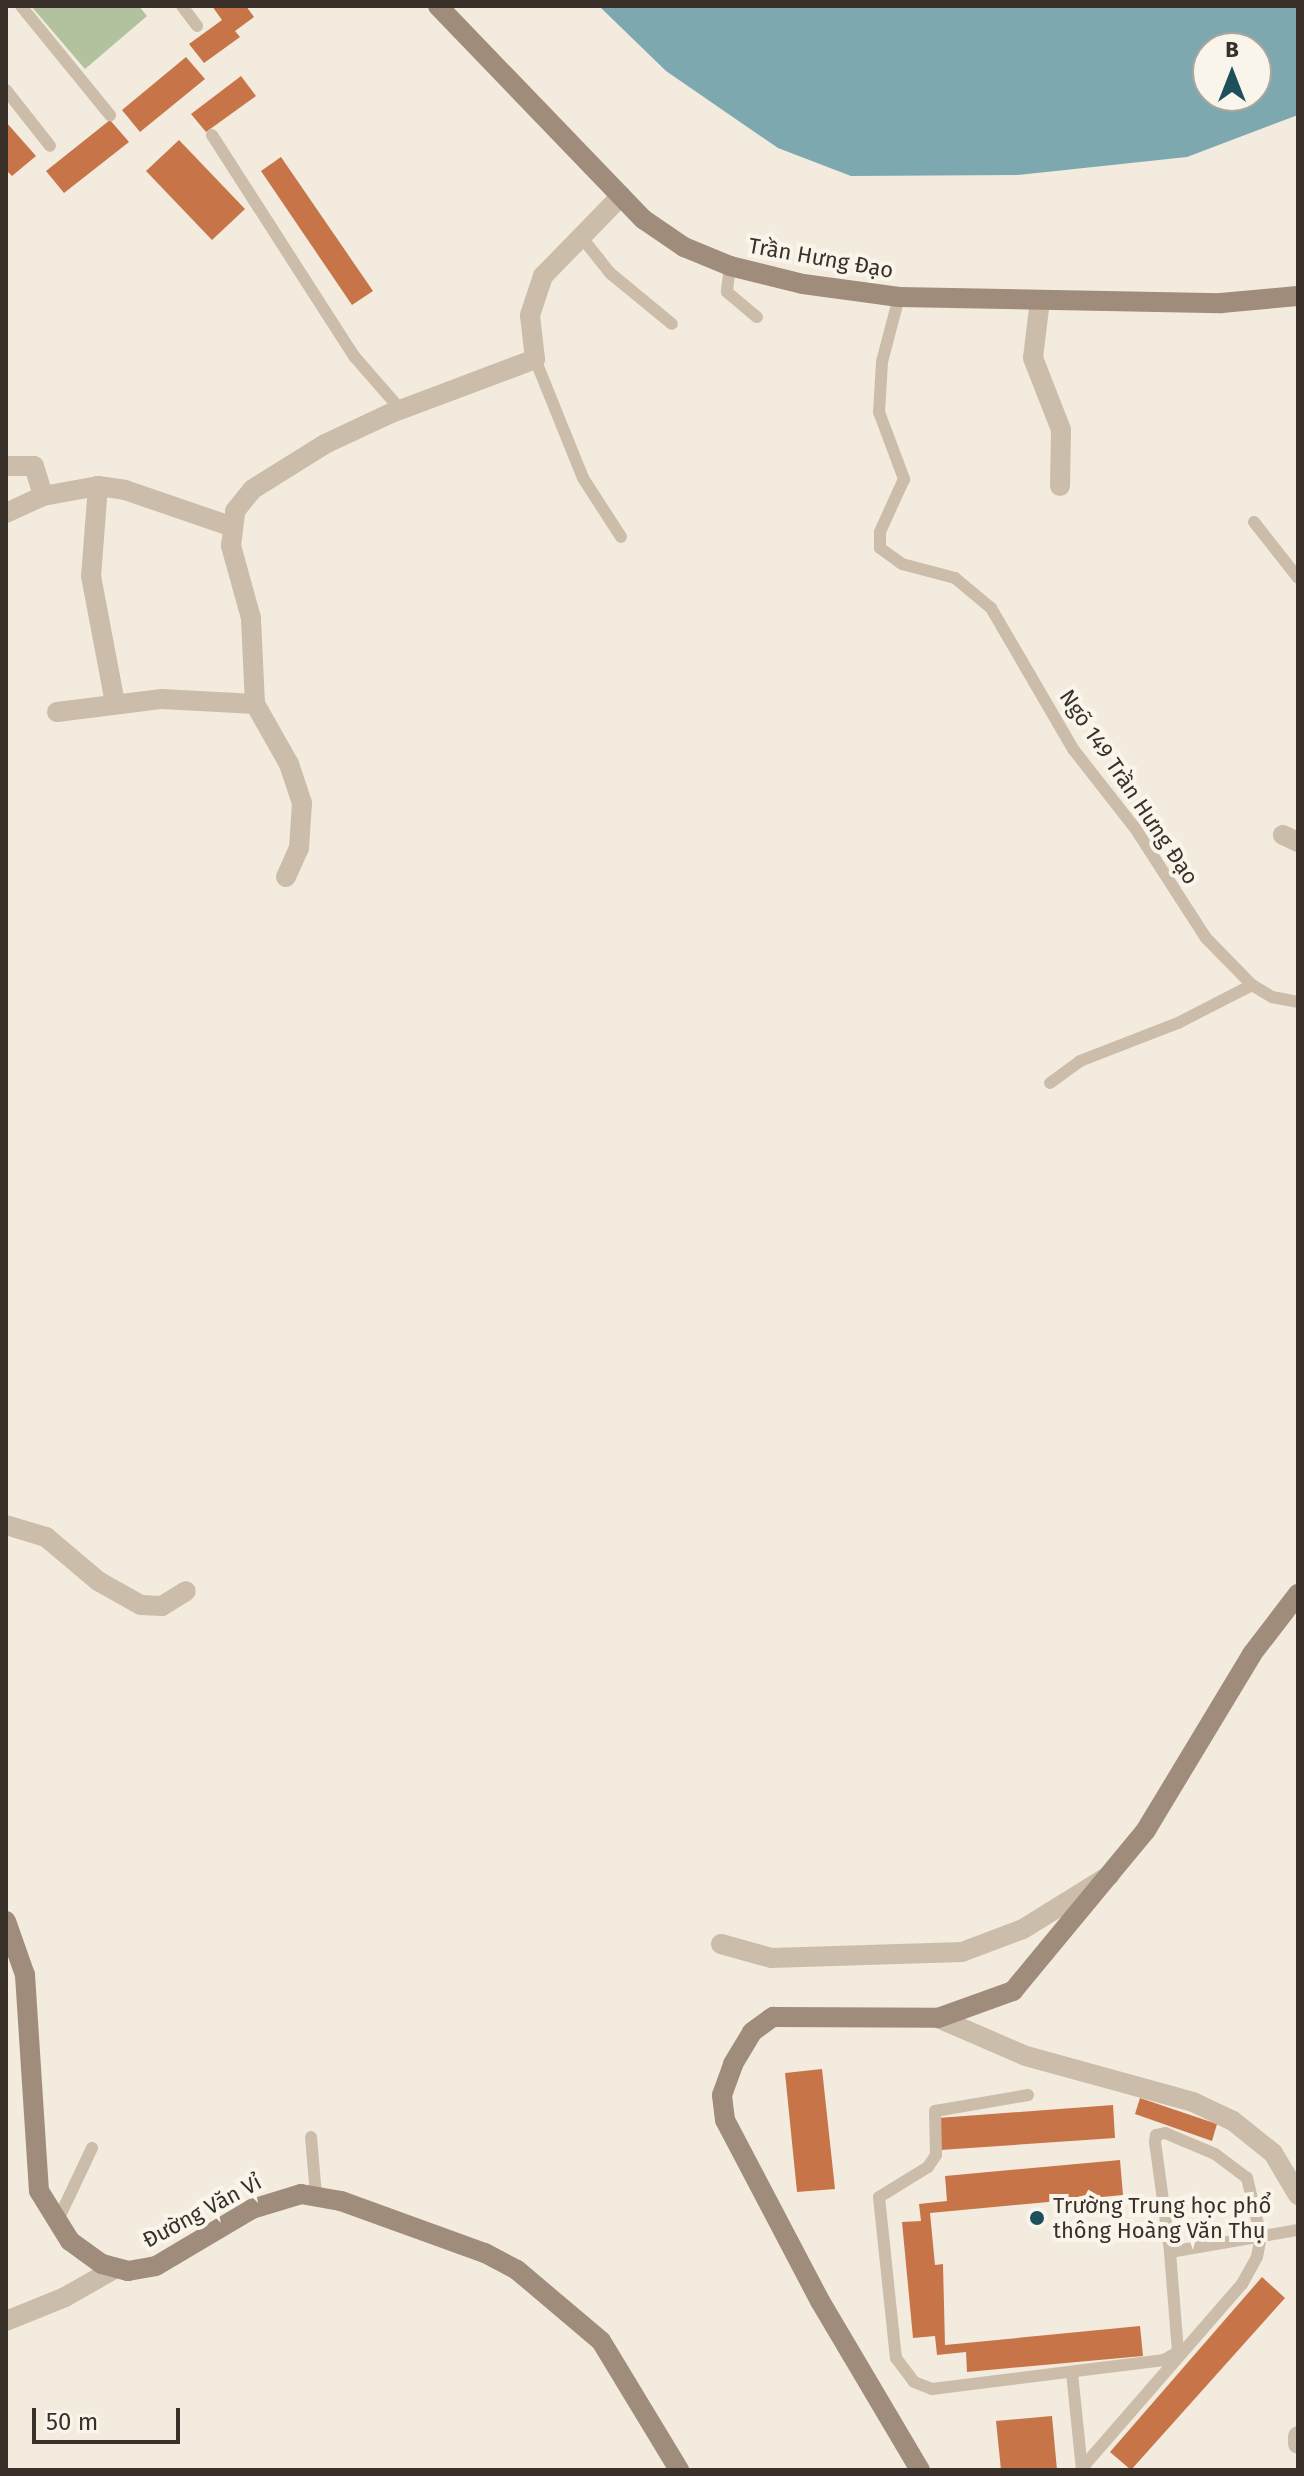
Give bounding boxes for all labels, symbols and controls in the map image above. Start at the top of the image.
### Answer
north arrow [1192,32,1272,112]
text: B [1225,36,1239,63]
street label: Trần Hưng Đạo [747,232,895,284]
street label: Ngõ 149 Trần Hưng Đạo [1054,685,1204,889]
street label: Đường Văn Vỉ [138,2169,266,2253]
place label: Trường Trung học phổ thông Hoàng Văn Thụ [1053,2192,1271,2244]
marker: Trường Trung học phổ thông Hoàng Văn Thụ [1028,2209,1046,2227]
scale bar [36,2392,184,2442]
text: 50 m [46,2408,98,2436]

